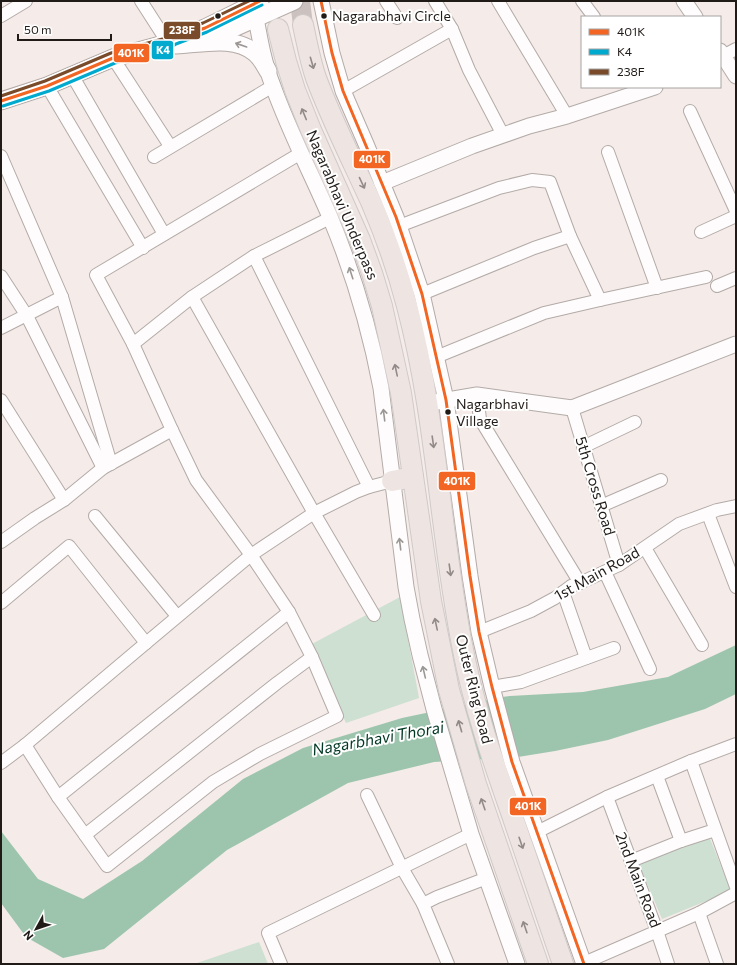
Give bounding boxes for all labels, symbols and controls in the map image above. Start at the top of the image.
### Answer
place label: Nagarabhavi Circle [332,7,451,24]
unlabelled marker [213,11,223,21]
marker: Nagarabhavi Circle [319,11,329,21]
scale bar [18,16,111,42]
legend [581,16,721,88]
line badge: 238F [163,21,201,40]
text: 50 m [24,22,52,36]
text: 238F [169,23,195,36]
text: 401K [617,24,645,38]
line badge: K4 [151,40,174,60]
one-way arrow [235,41,247,49]
line badge: 401K [113,43,150,63]
text: K4 [156,43,170,56]
text: K4 [617,44,632,58]
text: 401K [118,46,145,59]
one-way arrow [309,56,316,69]
text: 238F [617,64,645,78]
one-way arrow [300,109,308,121]
street label: Nagarabhavi Underpass [303,127,383,282]
line badge: 401K [353,150,391,169]
text: 401K [359,152,386,165]
one-way arrow [359,177,366,189]
one-way arrow [347,267,354,280]
one-way arrow [391,363,399,376]
place label: Nagarbhavi Village [456,395,529,429]
marker: Nagarbhavi Village [443,407,453,417]
one-way arrow [380,409,388,422]
street label: 5th Cross Road [572,434,620,537]
one-way arrow [429,435,437,448]
line badge: 401K [438,471,476,491]
text: 401K [444,474,471,487]
one-way arrow [397,538,404,551]
street label: 1st Main Road [551,542,642,604]
one-way arrow [446,564,454,577]
one-way arrow [431,618,439,631]
street label: Outer Ring Road [453,632,497,745]
one-way arrow [420,666,427,679]
water label: Nagarbhavi Thorai [311,716,446,758]
one-way arrow [455,720,463,733]
line badge: 401K [509,797,547,816]
one-way arrow [479,798,486,811]
text: 401K [515,799,542,812]
street label: 2nd Main Road [612,829,665,930]
one-way arrow [518,836,525,849]
north arrow [16,909,56,949]
one-way arrow [521,921,528,934]
text: N [20,928,36,943]

